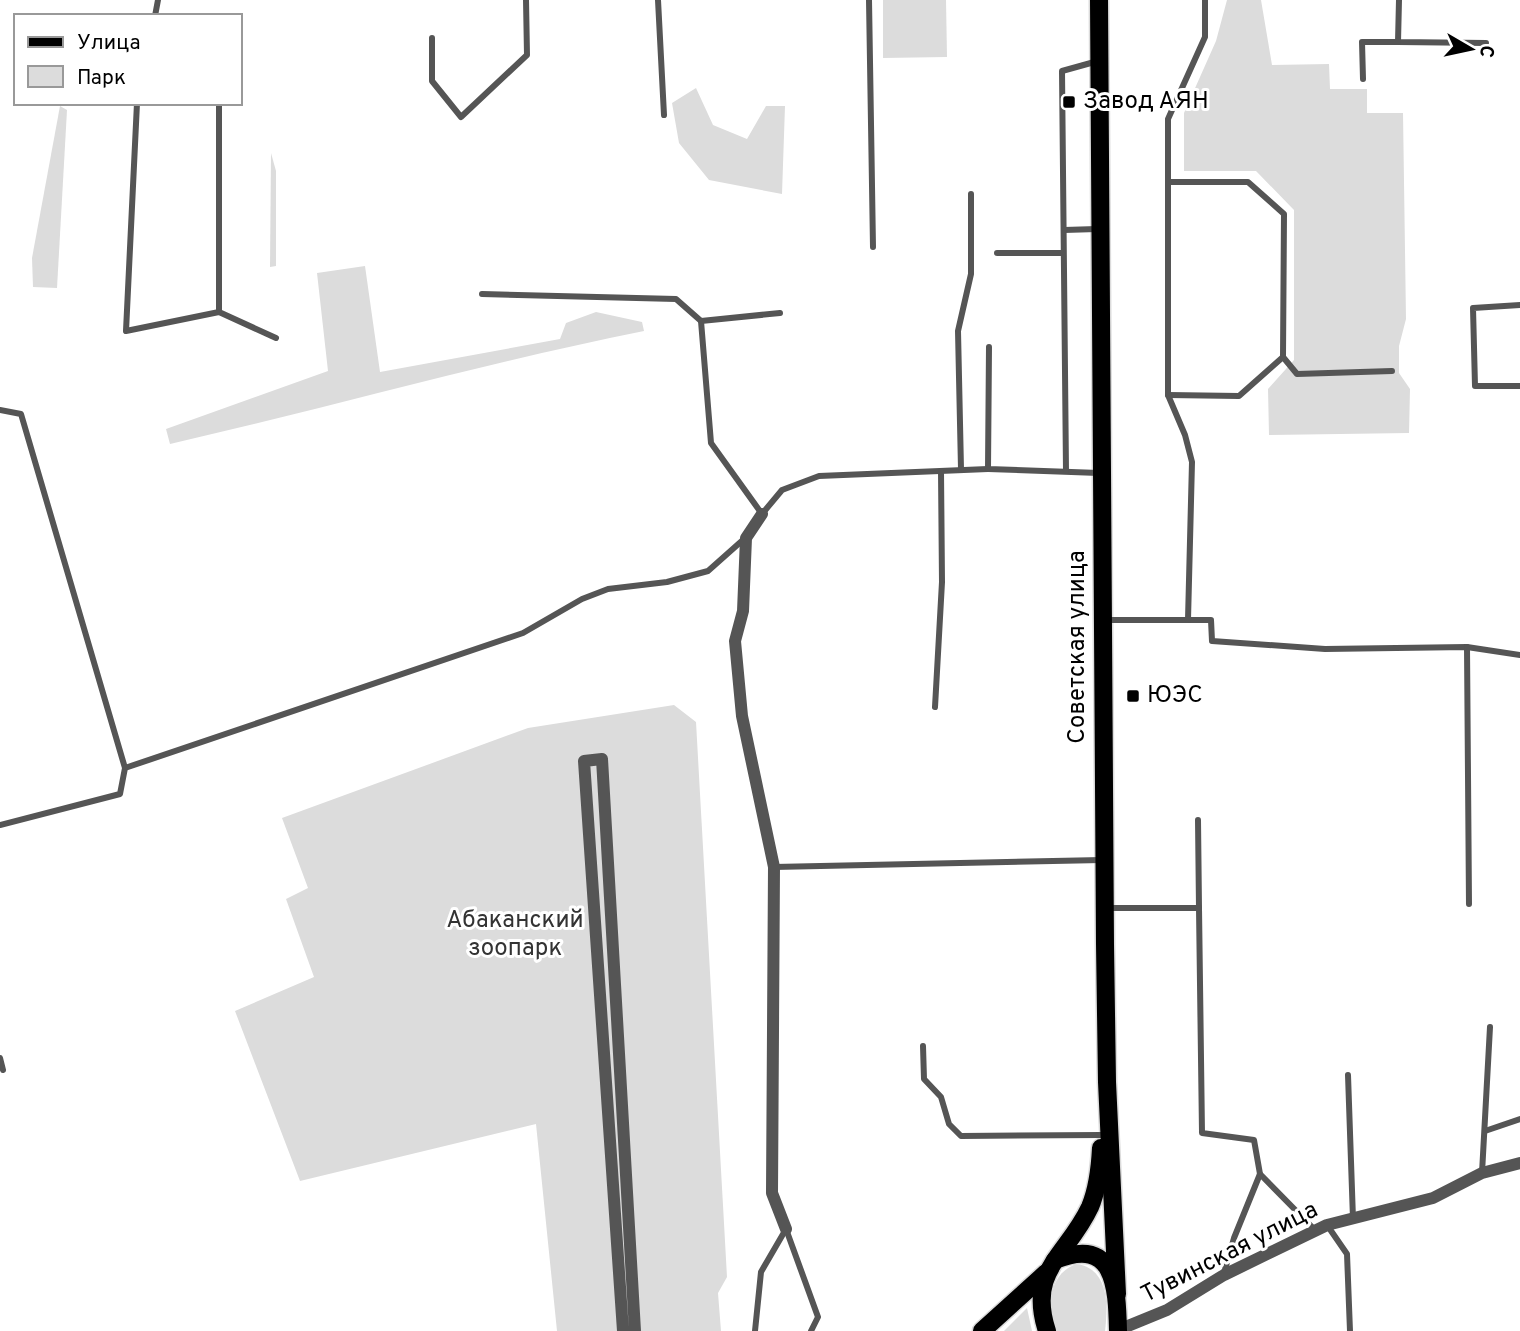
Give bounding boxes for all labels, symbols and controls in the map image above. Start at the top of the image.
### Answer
legend [14,14,242,105]
north arrow [1436,14,1506,84]
text: Улица [77,30,141,57]
text: С [1473,43,1499,59]
text: Парк [77,65,126,92]
place label: Завод АЯН [1083,87,1209,117]
marker: Завод АЯН [1061,94,1077,110]
street label: Советская улица [1063,550,1093,744]
place label: ЮЭС [1147,681,1203,711]
marker: ЮЭС [1125,688,1141,704]
park label: Абаканский зоопарк [446,906,584,964]
street label: Тувинская улица [1137,1195,1323,1311]

